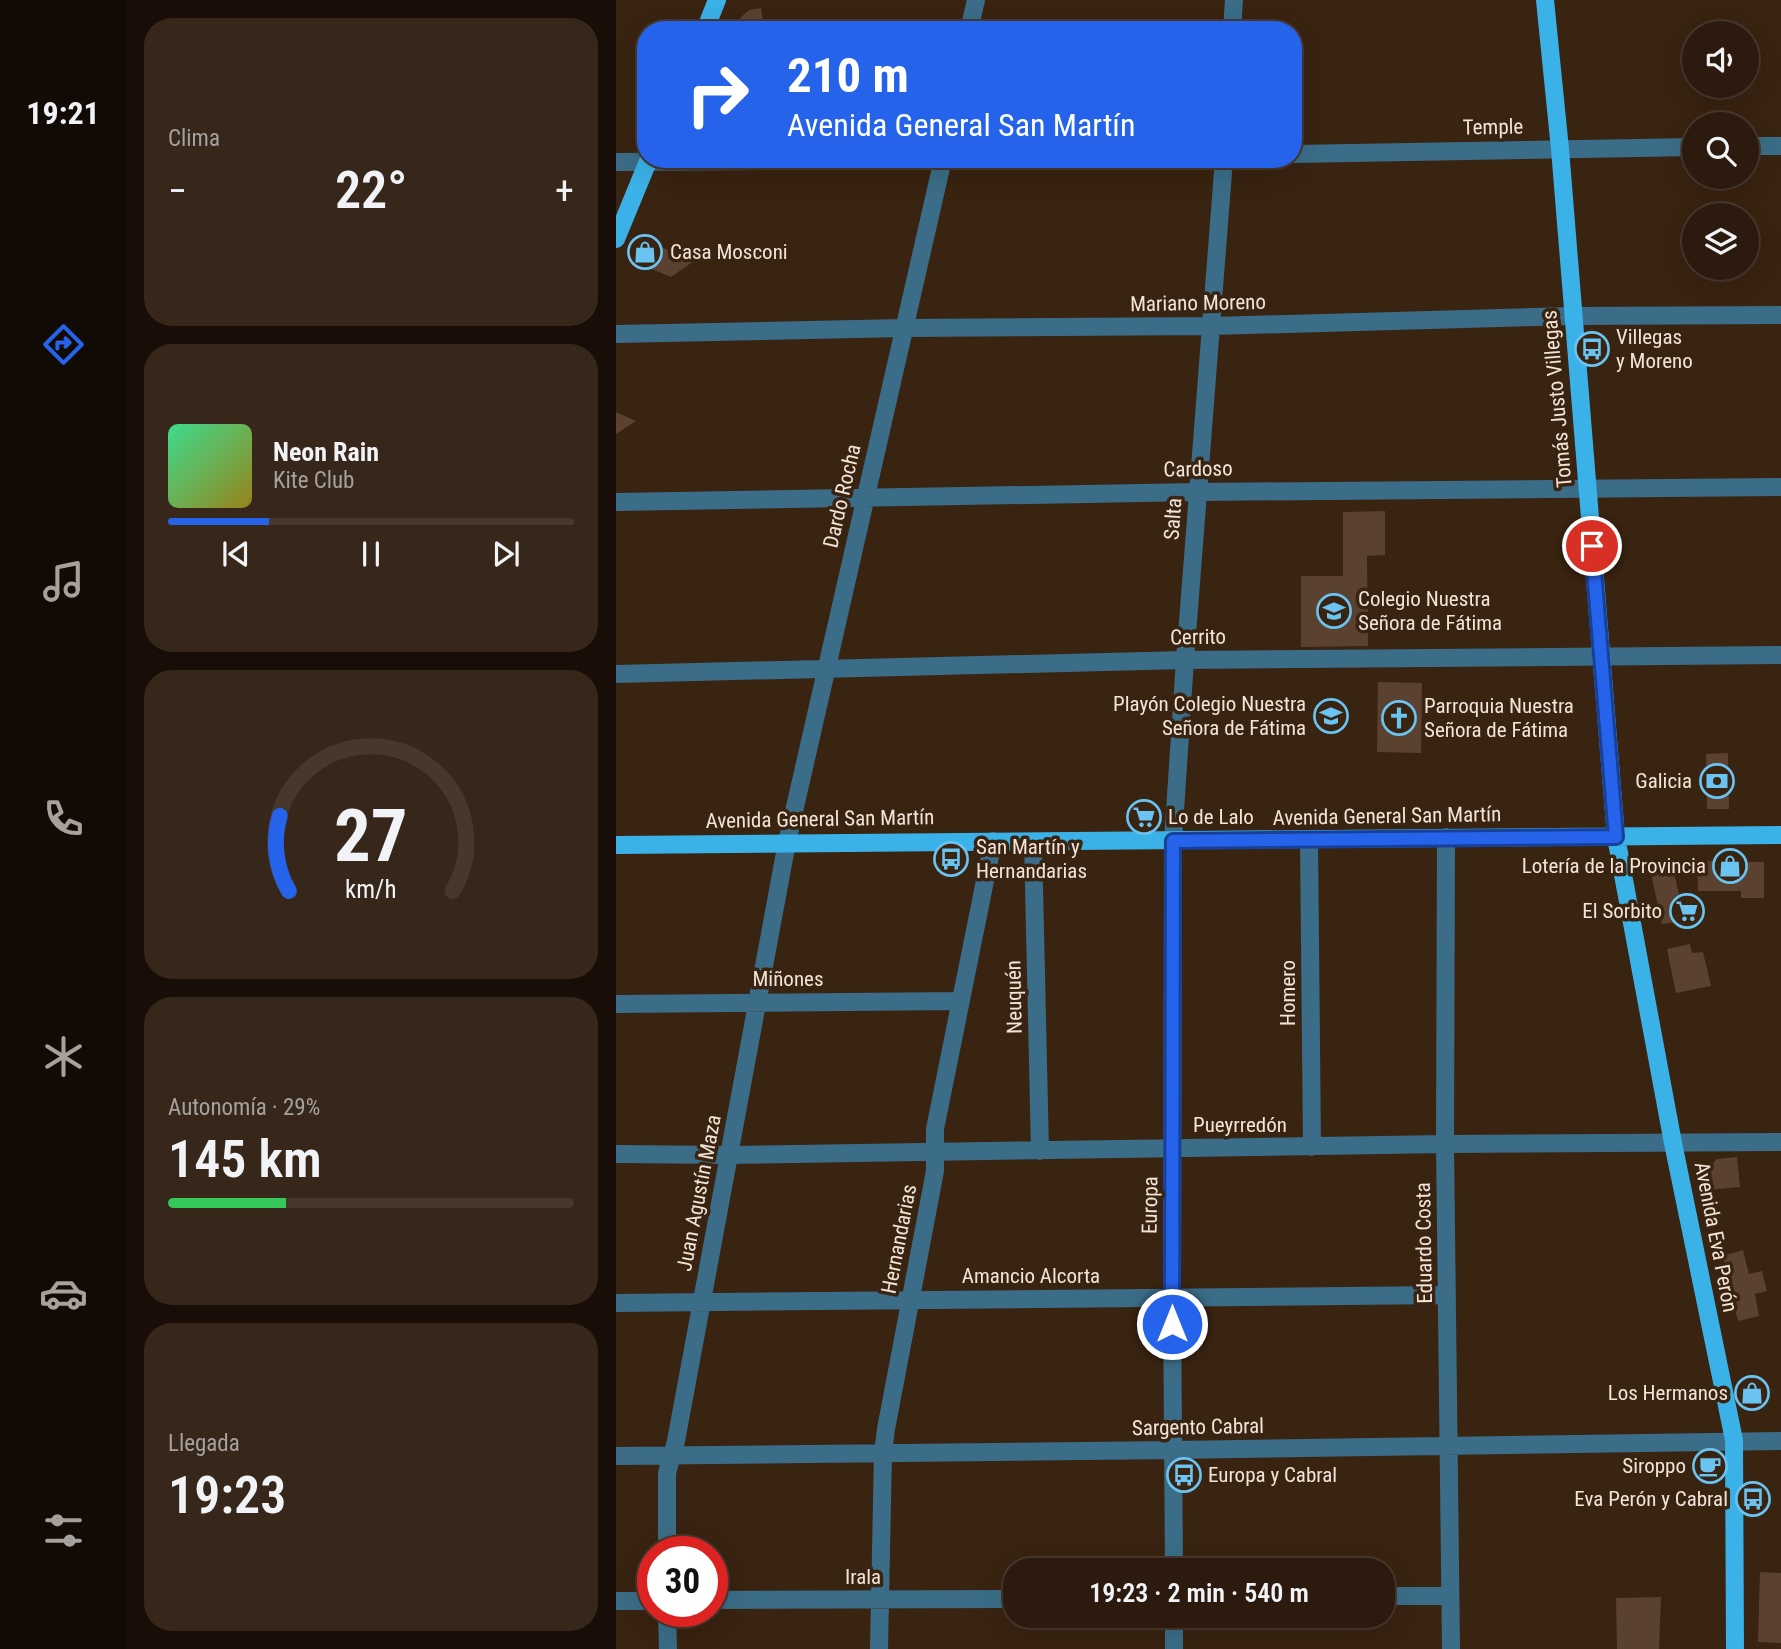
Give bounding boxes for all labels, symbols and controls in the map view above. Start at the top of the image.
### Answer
map controls [1682,21,1759,280]
button: sound [1682,21,1759,98]
text: 210 m [787,47,909,104]
icon: right [672,49,763,140]
text: 19:21 [26,94,100,132]
text: Avenida General San Martín [787,106,1135,144]
button: search [1682,112,1759,189]
street label: Temple [1462,114,1524,140]
text: Clima [168,125,220,152]
text: 22° [335,160,407,221]
text: − [168,169,187,213]
text: + [555,169,574,213]
button: layers [1682,203,1759,280]
shop icon: Casa Mosconi [626,233,664,271]
place label: Casa Mosconi [670,240,788,264]
street label: Mariano Moreno [1130,290,1266,316]
street label: Tomás Justo Villegas [1537,309,1577,489]
icon: directions [39,320,88,369]
place label: Villegas y Moreno [1616,325,1693,373]
bus stop icon: Villegas y Moreno [1573,330,1611,368]
text: Neon Rain [273,437,379,467]
street label: Dardo Rocha [818,442,866,550]
street label: Cardoso [1163,456,1233,482]
text: Kite Club [273,467,354,494]
street label: Salta [1160,497,1186,541]
pin [1562,516,1622,576]
icon: arrive [1573,527,1611,565]
icon: previous [217,535,255,573]
icon: pause [352,535,390,573]
icon: next [487,535,525,573]
icon: music [39,557,88,606]
place label: Colegio Nuestra Señora de Fátima [1358,587,1502,635]
school or university icon: Colegio Nuestra Señora de Fátima [1315,592,1353,630]
street label: Cerrito [1170,625,1226,649]
place label: Playón Colegio Nuestra Señora de Fátima [1113,692,1306,740]
place label: Parroquia Nuestra Señora de Fátima [1424,694,1574,742]
school or university icon: Playón Colegio Nuestra Señora de Fátima [1312,697,1350,735]
church icon: Parroquia Nuestra Señora de Fátima [1380,699,1418,737]
bank icon: Galicia [1698,762,1736,800]
place label: Galicia [1635,769,1692,793]
text: 27 [334,793,408,879]
icon: phone [39,794,88,843]
supermarket icon: Lo de Lalo [1125,798,1163,836]
street label: Avenida General San Martín [1272,802,1502,830]
street label: Avenida General San Martín [705,805,935,833]
place label: Lo de Lalo [1168,805,1254,829]
place label: San Martín y Hernandarias [976,835,1087,883]
bus stop icon: San Martín y Hernandarias [932,840,970,878]
shop icon: Lotería de la Provincia [1711,847,1749,885]
place label: Lotería de la Provincia [1522,854,1706,878]
text: km/h [345,874,397,903]
supermarket icon: El Sorbito [1668,892,1706,930]
place label: El Sorbito [1582,899,1662,923]
street label: Neuquén [1001,960,1027,1034]
street label: Homero [1276,960,1300,1026]
street label: Miñones [753,967,824,991]
icon: climate [39,1032,88,1081]
text: Autonomía · 29% [168,1094,320,1121]
street label: Juan Agustín Maza [672,1113,726,1273]
street label: Pueyrredón [1193,1113,1287,1137]
text: 145 km [168,1129,322,1190]
street label: Avenida Eva Perón [1690,1160,1742,1314]
street label: Europa [1137,1176,1163,1234]
street label: Hernandarias [877,1182,921,1296]
street label: Eduardo Costa [1411,1182,1437,1304]
street label: Amancio Alcorta [962,1264,1100,1288]
icon: car [39,1269,88,1318]
position arrow [1135,1287,1209,1361]
shop icon: Los Hermanos [1733,1374,1771,1412]
place label: Los Hermanos [1608,1381,1728,1405]
street label: Sargento Cabral [1132,1414,1264,1440]
text: Llegada [168,1430,240,1457]
cafe icon: Siroppo [1691,1447,1729,1485]
place label: Siroppo [1622,1454,1686,1478]
bus stop icon: Europa y Cabral [1165,1456,1203,1494]
place label: Europa y Cabral [1208,1463,1337,1487]
text: 19:23 [168,1465,286,1526]
bus stop icon: Eva Perón y Cabral [1734,1480,1772,1518]
place label: Eva Perón y Cabral [1574,1487,1728,1511]
icon: filters [39,1506,88,1555]
speed limit sign: 30 [637,1536,728,1627]
street label: Irala [845,1565,881,1589]
text: 19:23 · 2 min · 540 m [1089,1578,1309,1608]

